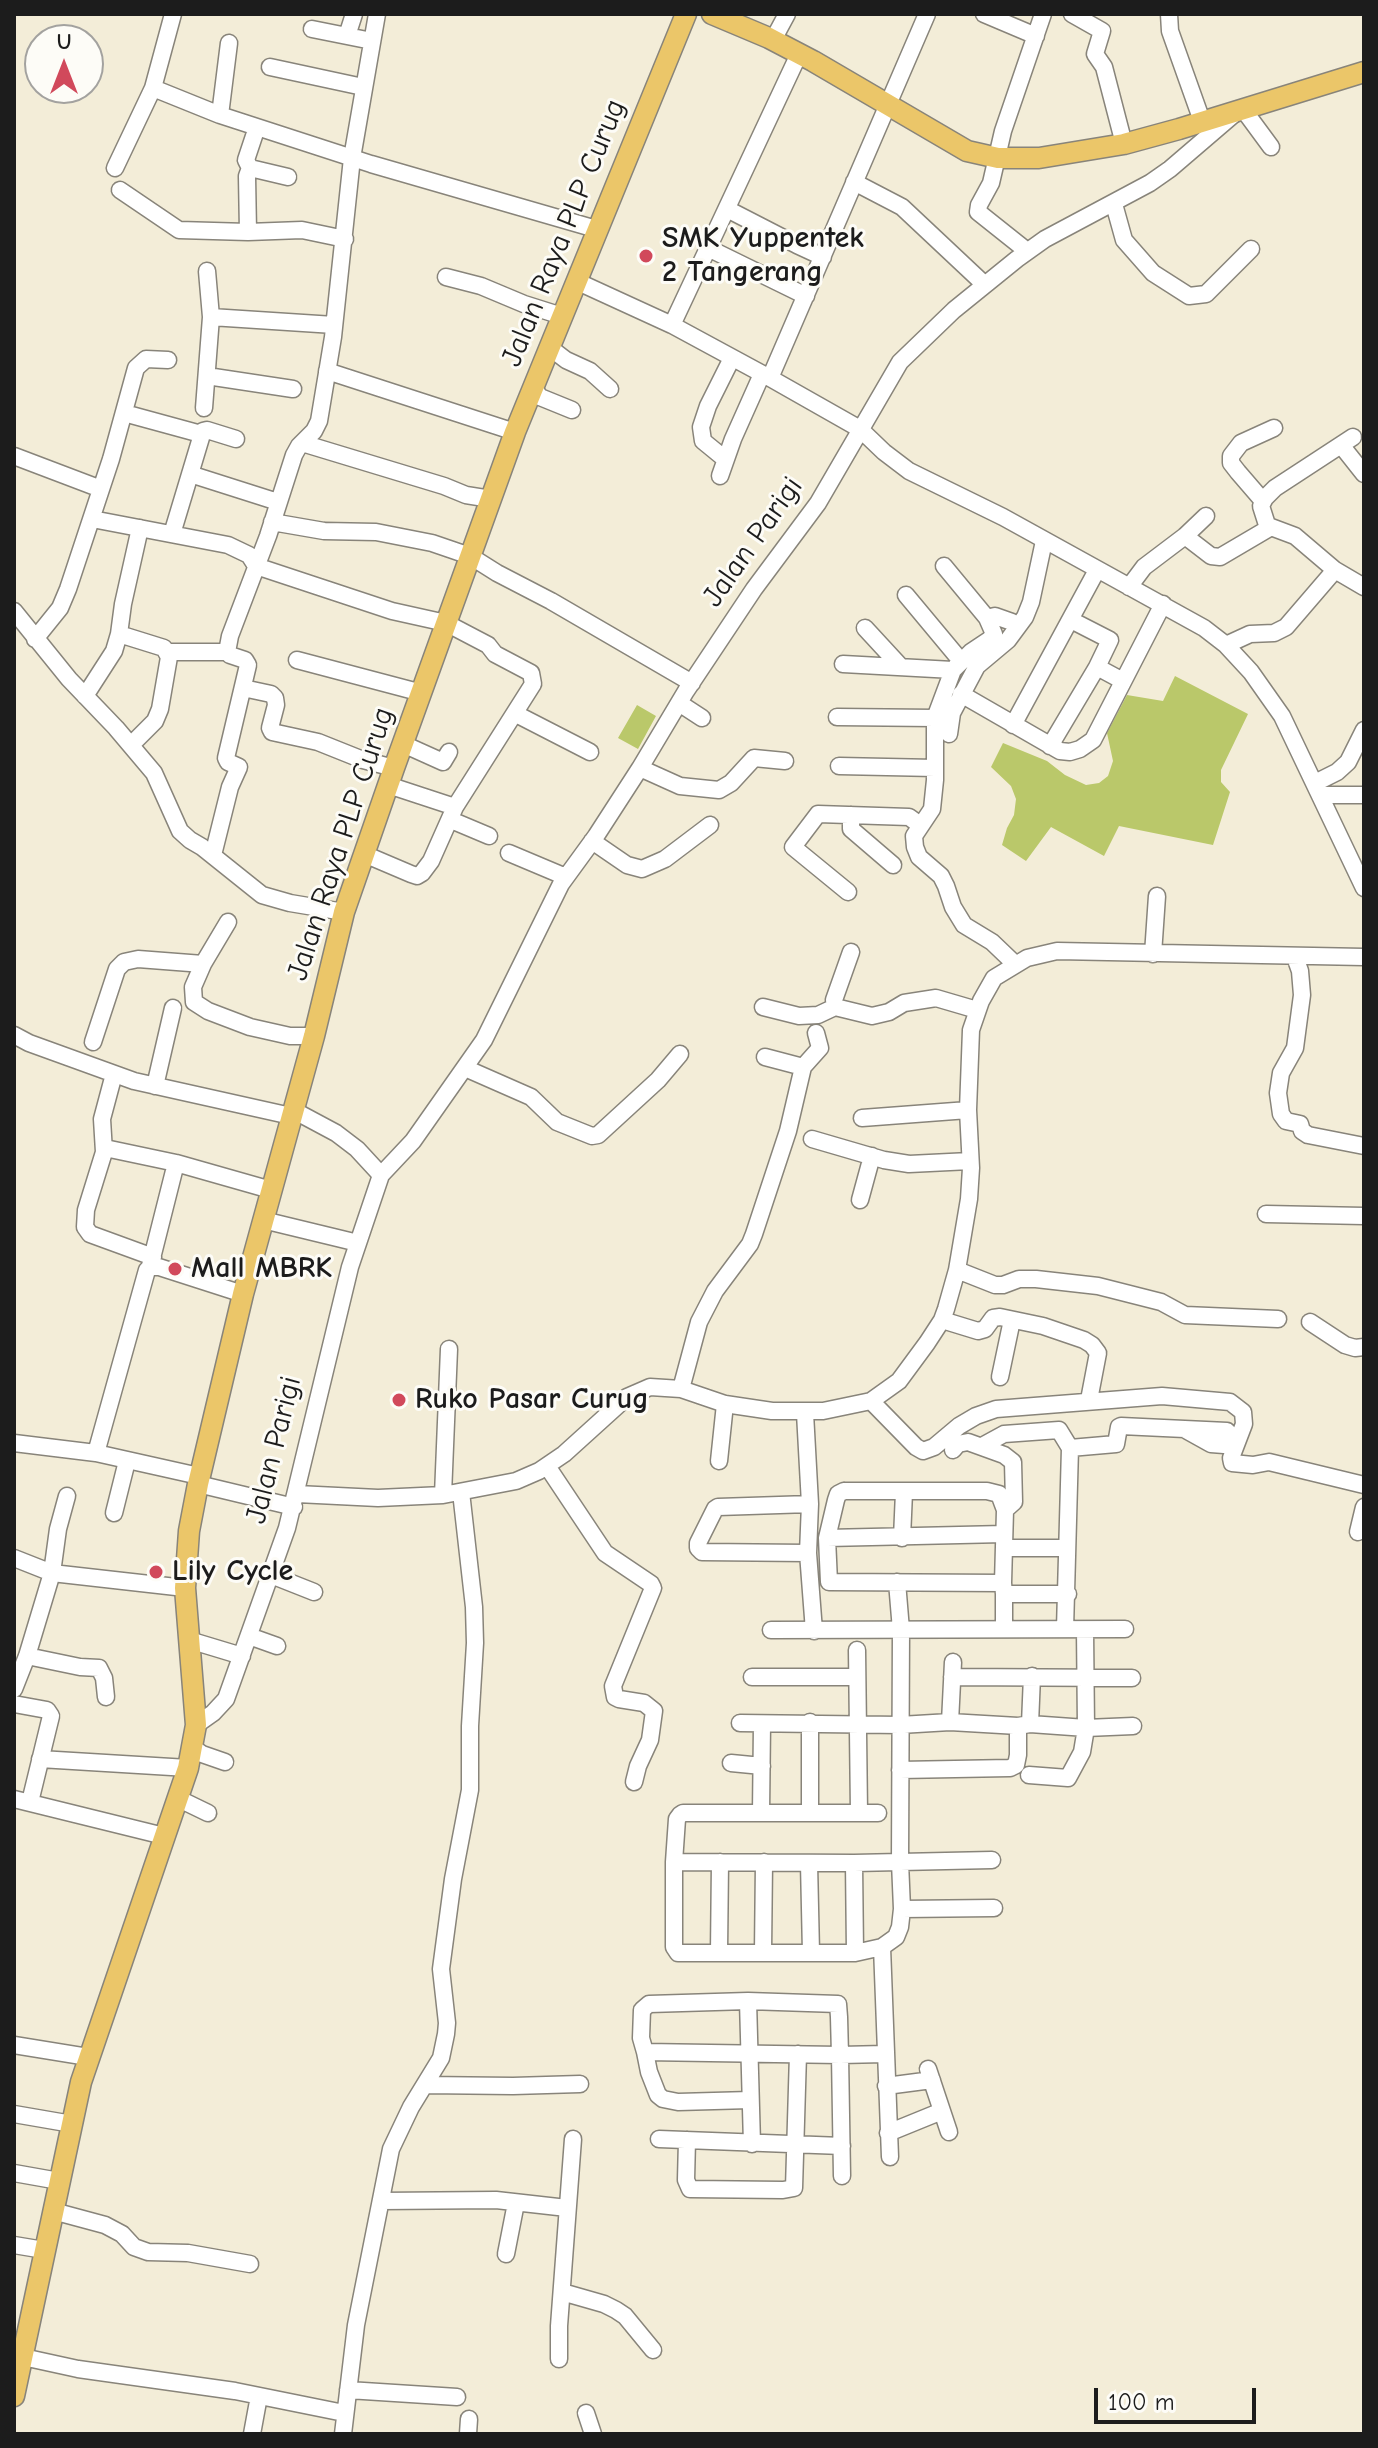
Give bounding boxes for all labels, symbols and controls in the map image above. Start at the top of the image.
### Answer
north arrow [24,24,104,104]
text: U [57,29,71,55]
street label: Jalan Raya PLP Curug [494,94,634,372]
place label: SMK Yuppentek 2 Tangerang [662,221,864,292]
marker: SMK Yuppentek 2 Tangerang [637,247,655,265]
street label: Jalan Parigi [695,470,811,614]
street label: Jalan Raya PLP Curug [280,703,402,985]
place label: Mall MBRK [191,1251,332,1287]
marker: Mall MBRK [166,1260,184,1278]
street label: Jalan Parigi [238,1373,310,1527]
place label: Ruko Pasar Curug [415,1382,649,1418]
marker: Ruko Pasar Curug [390,1391,408,1409]
place label: Lily Cycle [172,1554,293,1590]
marker: Lily Cycle [147,1563,165,1581]
scale bar [1098,2372,1260,2422]
text: 100 m [1108,2388,1175,2416]

